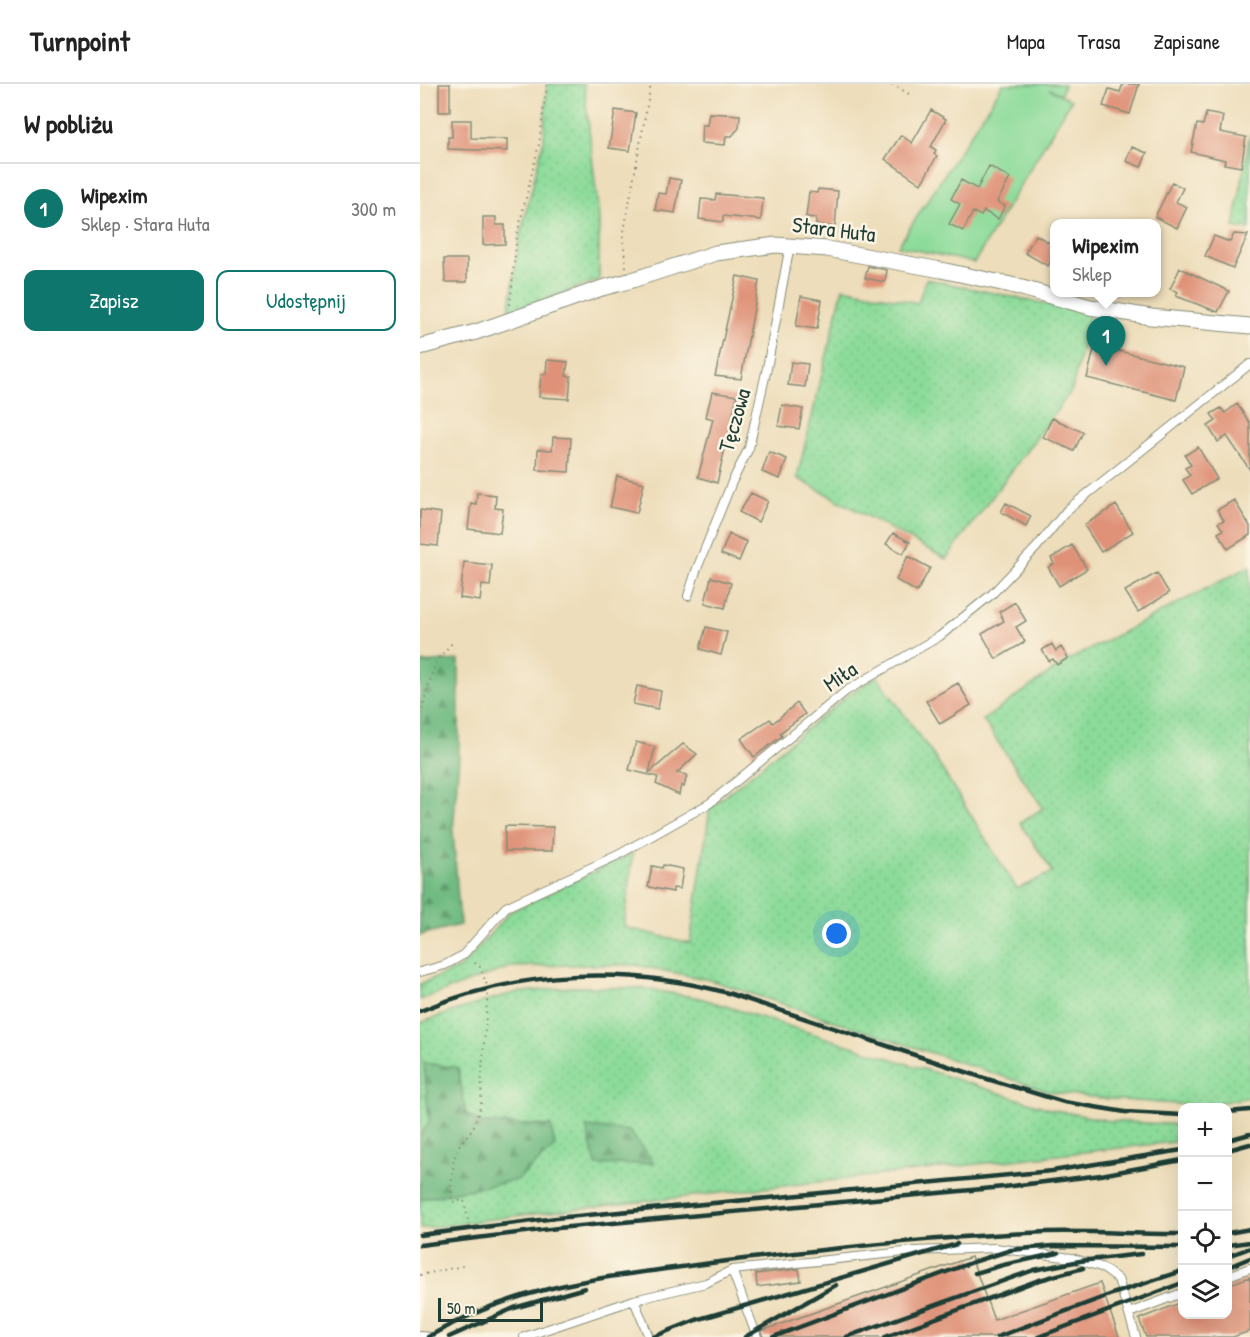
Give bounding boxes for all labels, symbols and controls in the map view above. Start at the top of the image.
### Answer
text: Turnpoint [30,22,130,60]
text: Mapa [1007,27,1045,56]
text: Trasa [1078,27,1120,56]
text: Zapisane [1153,27,1220,56]
text: W pobliżu [24,106,113,141]
text: Wipexim [81,180,147,210]
text: 1 [40,195,47,222]
text: 300 m [351,195,396,222]
street label: Stara Huta [791,209,878,249]
text: Sklep · Stara Huta [81,210,210,237]
popup [1050,219,1161,297]
text: Wipexim [1072,230,1139,260]
text: Sklep [1072,260,1112,287]
button: Zapisz [24,270,204,331]
button: Udostępnij [216,270,396,331]
pin: 1 [1086,316,1126,366]
street label: Tęczowa [711,384,757,455]
street label: Miła [817,654,863,698]
your location [822,919,851,948]
map controls [1178,1103,1232,1319]
button: + [1178,1103,1232,1157]
button: − [1178,1157,1232,1211]
button: locate [1178,1211,1232,1265]
button: layers [1178,1265,1232,1319]
scale bar [438,1295,543,1322]
text: 50 m [447,1297,476,1319]

